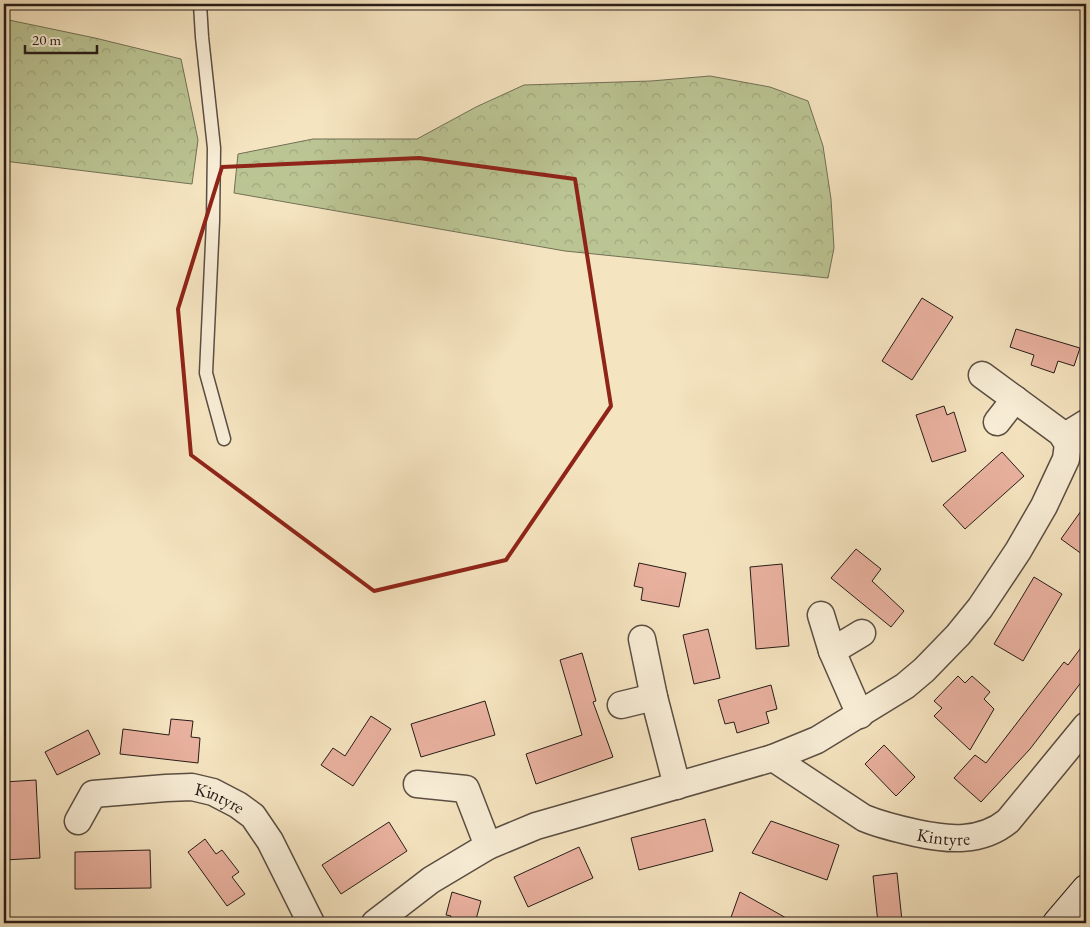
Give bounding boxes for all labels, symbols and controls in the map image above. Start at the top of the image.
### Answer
scale bar [25,22,98,54]
text: 20 m [32,30,61,49]
street label: Kintyre [193,777,250,818]
street label: Kintyre [915,822,971,850]

